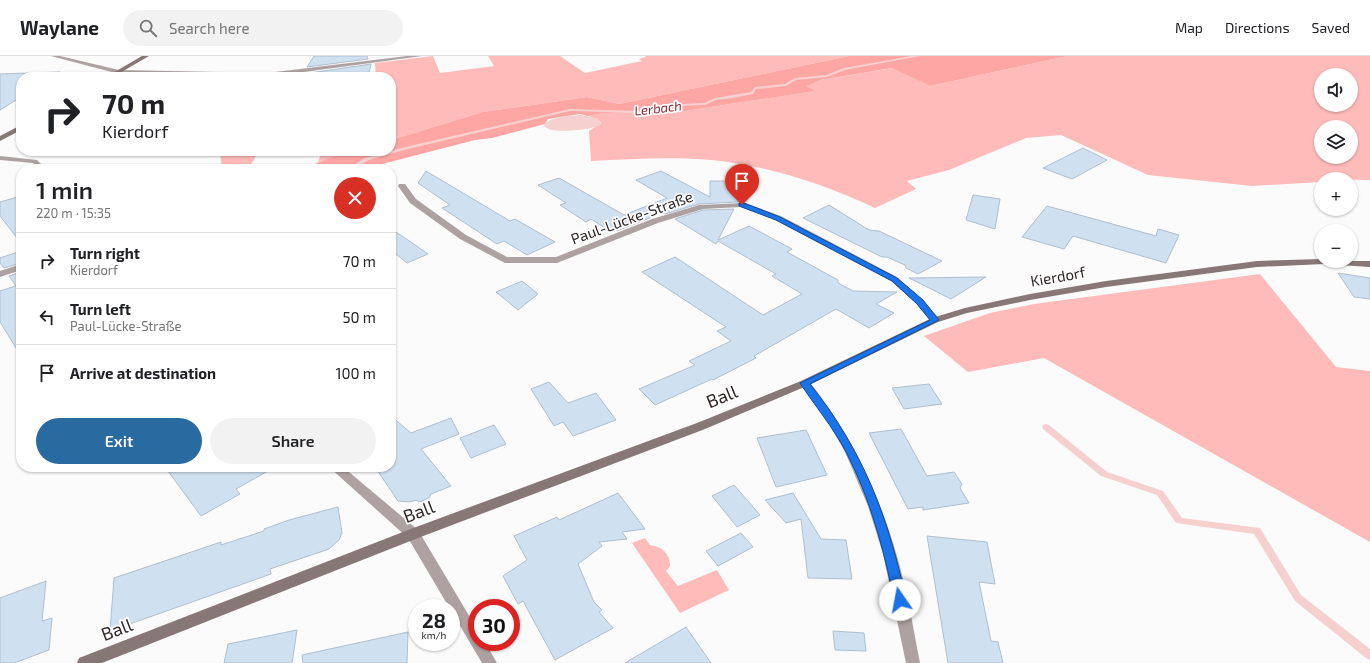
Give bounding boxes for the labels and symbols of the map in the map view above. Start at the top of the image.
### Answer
water label: Lerbach [634,97,682,119]
pin [725,164,759,205]
street label: Paul-Lücke-Straße [568,187,695,248]
street label: Kierdorf [1029,262,1087,290]
street label: Ball [703,380,741,412]
street label: Ball [400,495,438,527]
position arrow [879,579,921,621]
speed limit sign: 30 [468,599,520,651]
street label: Ball [98,613,136,645]

